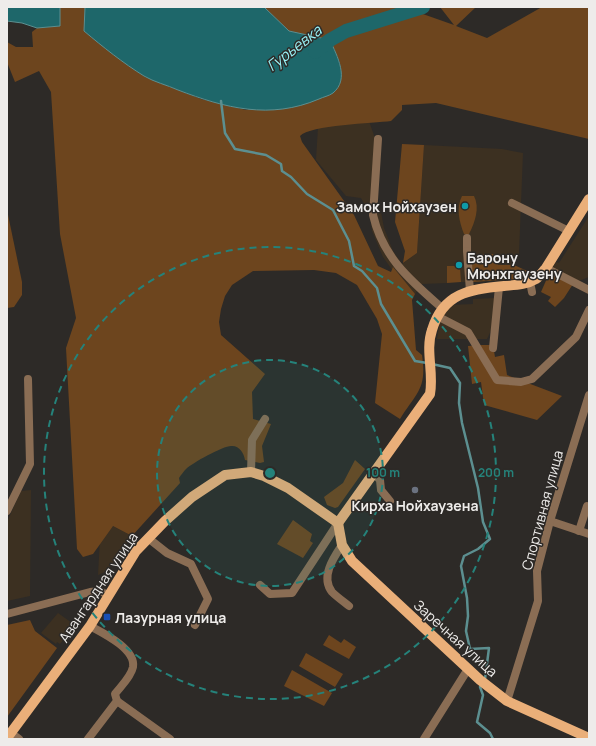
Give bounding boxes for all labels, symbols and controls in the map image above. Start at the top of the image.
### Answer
water label: Гурьевка [262,20,326,76]
place label: Замок Нойхаузен [336,197,457,216]
marker: Замок Нойхаузен [460,201,470,211]
place label: Барону Мюнхгаузену [467,248,562,283]
marker: Барону Мюнхгаузену [454,260,464,270]
street label: Спортивная улица [517,448,567,572]
text: 100 m [366,464,400,481]
text: 200 m [478,464,514,481]
centre of rings [263,466,277,480]
marker: Кирха Нойхаузена [410,485,420,495]
place label: Кирха Нойхаузена [352,496,478,515]
street label: Авангардная улица [54,528,142,646]
street label: Заречная улица [410,595,502,681]
place label: Лазурная улица [115,608,226,627]
marker: Лазурная улица [102,612,112,622]

